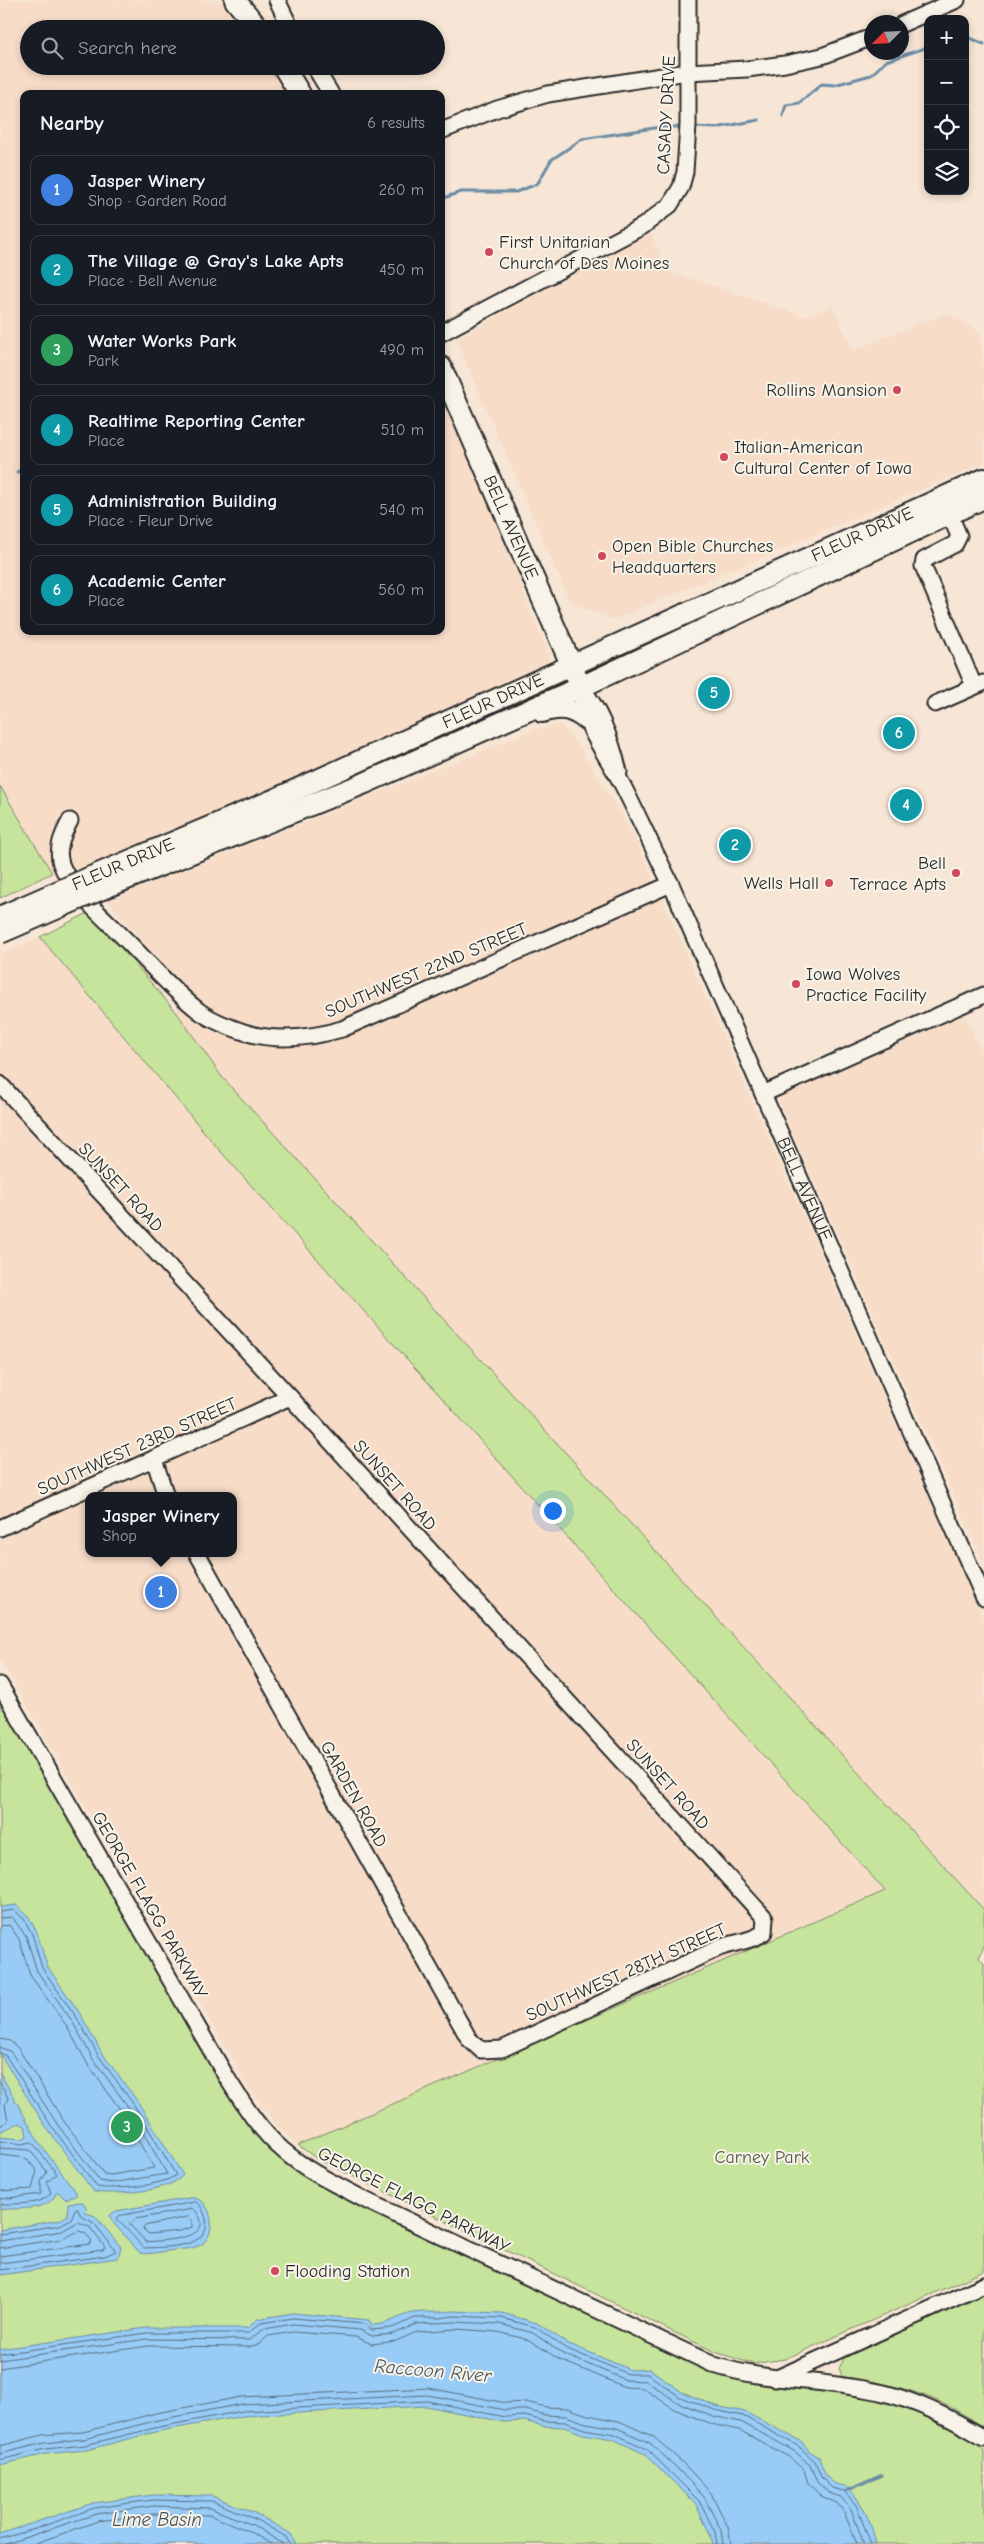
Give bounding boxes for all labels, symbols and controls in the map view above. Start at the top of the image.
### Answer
north arrow [864,15,909,60]
map controls [924,15,969,195]
button: + [924,15,969,60]
search box [20,20,445,75]
icon: search [38,34,66,62]
text: Search here [78,37,177,59]
street label: CASADY DRIVE [653,55,680,175]
button: − [924,60,969,105]
button: locate [924,105,969,150]
text: Nearby [40,111,104,135]
text: 6 results [367,114,425,132]
button: layers [924,150,969,195]
text: Jasper Winery [88,170,205,192]
text: 1 [54,181,60,199]
text: 260 m [379,181,424,199]
text: Shop · Garden Road [88,192,227,210]
place label: First Unitarian Church of Des Moines [499,232,669,274]
marker: First Unitarian Church of Des Moines [483,246,495,258]
text: The Village @ Gray's Lake Apts [88,250,344,272]
text: 2 [53,261,61,279]
text: 450 m [379,261,424,279]
text: Place · Bell Avenue [88,272,217,290]
text: Water Works Park [88,330,236,352]
text: 3 [53,341,61,359]
text: 490 m [379,341,424,359]
text: Park [88,352,119,370]
place label: Rollins Mansion [766,380,887,401]
marker: Rollins Mansion [891,384,903,396]
text: Realtime Reporting Center [88,410,305,432]
text: 4 [53,421,61,439]
text: 510 m [381,421,424,439]
text: Place [88,432,124,450]
place label: Italian-American Cultural Center of Iowa [734,437,912,479]
marker: Italian-American Cultural Center of Iowa [718,451,730,463]
street label: BELL AVENUE [479,472,543,583]
text: Administration Building [88,490,278,512]
text: 5 [53,501,61,519]
text: 540 m [379,501,424,519]
street label: FLEUR DRIVE [808,502,916,567]
text: Place · Fleur Drive [88,512,213,530]
place label: Open Bible Churches Headquarters [612,536,773,578]
marker: Open Bible Churches Headquarters [596,550,608,562]
text: Academic Center [88,570,226,592]
text: 6 [53,581,61,599]
text: 560 m [378,581,424,599]
text: Place [88,592,124,610]
street label: FLEUR DRIVE [439,669,547,733]
pin: 5 [698,674,730,712]
pin: 6 [883,714,915,752]
pin: 4 [890,786,922,824]
pin: 2 [719,826,751,864]
street label: FLEUR DRIVE [69,833,178,895]
place label: Bell Terrace Apts [850,853,946,895]
marker: Bell Terrace Apts [950,867,962,879]
place label: Wells Hall [744,873,819,894]
marker: Wells Hall [823,877,835,889]
street label: SOUTHWEST 22ND STREET [322,918,531,1023]
place label: Iowa Wolves Practice Facility [806,964,927,1006]
marker: Iowa Wolves Practice Facility [790,978,802,990]
street label: BELL AVENUE [772,1134,836,1245]
street label: SUNSET ROAD [74,1138,167,1236]
street label: SOUTHWEST 23RD STREET [34,1393,241,1500]
street label: SUNSET ROAD [349,1436,441,1535]
popup [85,1492,237,1557]
your location [540,1498,566,1524]
text: Jasper Winery [102,1505,220,1527]
text: Shop [102,1527,137,1545]
pin: 1 [145,1573,177,1611]
street label: SUNSET ROAD [622,1735,714,1834]
street label: GARDEN ROAD [316,1737,391,1851]
street label: GEORGE FLAGG PARKWAY [87,1808,212,2003]
street label: SOUTHWEST 28TH STREET [523,1919,730,2026]
pin: 3 [111,2108,143,2146]
street label: GEORGE FLAGG PARKWAY [314,2143,514,2258]
park label: Carney Park [715,2147,810,2168]
place label: Flooding Station [285,2261,410,2282]
marker: Flooding Station [269,2265,281,2277]
water label: Raccoon River [374,2355,494,2387]
water label: Lime Basin [112,2509,202,2531]

